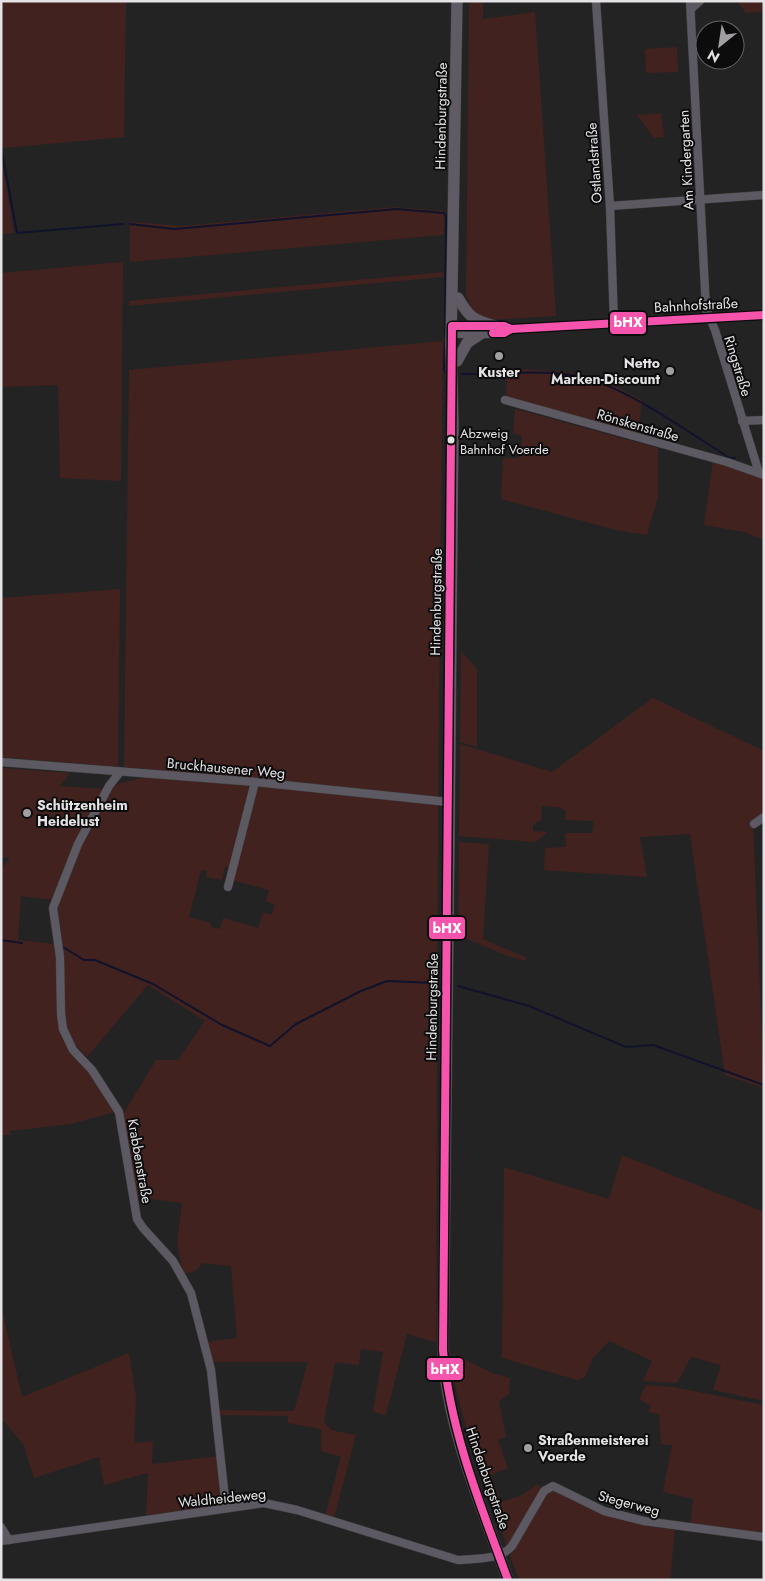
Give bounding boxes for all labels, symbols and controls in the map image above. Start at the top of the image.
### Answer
north arrow [695,20,745,70]
text: N [704,45,723,68]
street label: Hindenburgstraße [430,62,452,170]
street label: Am Kindergarten [673,109,699,211]
street label: Ostlandstraße [581,122,607,204]
street label: Bahnhofstraße [654,293,738,317]
line badge: bHX [609,311,647,335]
text: bHX [613,312,643,332]
street label: Ringstraße [719,333,757,399]
marker: Kuster [493,350,505,362]
place label: Netto Marken-Discount [551,353,661,389]
place label: Kuster [478,362,520,382]
marker: Netto Marken-Discount [664,365,676,377]
street label: Rönskenstraße [595,404,681,446]
place label: Abzweig Bahnhof Voerde [460,424,549,459]
marker: Abzweig Bahnhof Voerde [446,435,456,445]
street label: Hindenburgstraße [425,548,447,656]
street label: Bruckhausener Weg [166,753,286,783]
place label: Schützenheim Heidelust [37,795,128,831]
marker: Schützenheim Heidelust [21,807,33,819]
line badge: bHX [428,916,466,940]
text: bHX [432,918,462,938]
street label: Hindenburgstraße [421,953,443,1061]
street label: Krabbenstraße [123,1117,157,1205]
line badge: bHX [426,1357,464,1381]
text: bHX [430,1359,460,1379]
street label: Hindenburgstraße [461,1424,515,1532]
place label: Straßenmeisterei Voerde [537,1430,649,1466]
marker: Straßenmeisterei Voerde [522,1442,534,1454]
street label: Waldheideweg [177,1483,267,1513]
street label: Stegerweg [596,1485,662,1521]

